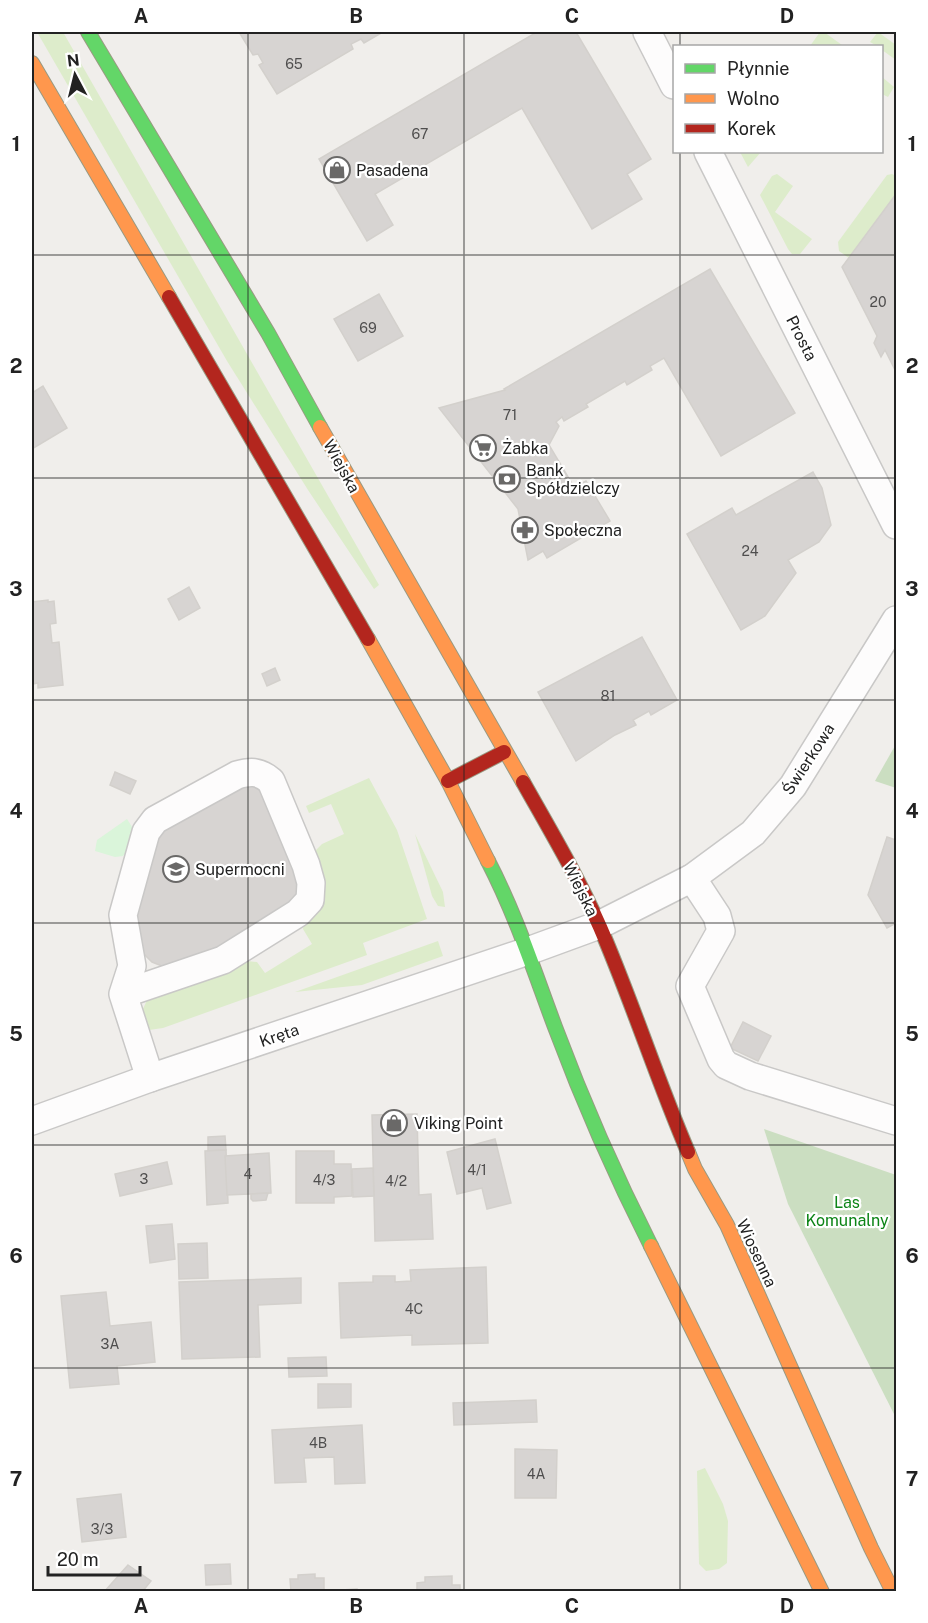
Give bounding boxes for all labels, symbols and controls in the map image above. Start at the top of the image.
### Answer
text: A [134,4,148,28]
text: B [349,4,363,28]
text: C [565,4,579,28]
text: D [780,4,794,28]
north arrow [45,45,105,105]
legend [673,45,883,153]
text: N [66,50,81,71]
house number: 65 [285,56,303,72]
text: Płynnie [727,58,790,79]
text: Wolno [727,88,779,109]
text: Korek [727,118,776,139]
house number: 67 [412,126,428,142]
text: 1 [12,132,20,156]
text: 1 [908,132,916,156]
shop icon: Pasadena [322,155,352,185]
place label: Pasadena [356,161,428,180]
house number: 20 [870,294,886,310]
street label: Prosta [782,312,821,364]
house number: 69 [359,320,377,336]
text: 2 [10,354,22,378]
text: 2 [906,354,918,378]
house number: 71 [503,407,517,423]
supermarket icon: Żabka [468,433,498,463]
street label: Wiejska [319,436,364,496]
place label: Żabka [502,438,548,458]
place label: Bank Spółdzielczy [526,461,620,498]
bank icon: Bank Spółdzielczy [492,464,522,494]
pharmacy icon: Społeczna [510,515,540,545]
place label: Społeczna [544,521,622,540]
house number: 24 [741,543,759,559]
text: 3 [9,577,23,601]
text: 3 [905,577,919,601]
house number: 81 [601,688,615,704]
street label: Świerkowa [777,719,839,799]
text: 4 [9,799,23,823]
text: 4 [905,799,919,823]
school or university icon: Supermocni [161,854,191,884]
street label: Wiejska [559,859,602,920]
place label: Supermocni [195,860,285,879]
street label: Kręta [257,1020,302,1051]
text: 5 [9,1022,23,1046]
text: 5 [905,1022,919,1046]
shop icon: Viking Point [379,1108,409,1138]
place label: Viking Point [414,1114,503,1133]
house number: 4/1 [467,1162,487,1178]
house number: 4 [244,1166,253,1182]
house number: 3 [140,1171,149,1187]
house number: 4/3 [313,1172,335,1188]
house number: 4/2 [385,1173,407,1189]
park label: Las Komunalny [805,1193,889,1230]
street label: Wiosenna [733,1216,781,1290]
text: 6 [9,1244,23,1268]
text: 6 [905,1244,919,1268]
house number: 4C [405,1301,423,1317]
house number: 3A [101,1336,119,1352]
house number: 4B [309,1435,327,1451]
house number: 4A [527,1466,545,1482]
text: 7 [10,1467,22,1491]
text: 7 [906,1467,918,1491]
house number: 3/3 [91,1521,113,1537]
scale bar [48,1539,140,1577]
text: 20 m [57,1549,99,1570]
text: A [134,1594,148,1618]
text: B [349,1594,363,1618]
text: C [565,1594,579,1618]
text: D [780,1594,794,1618]

